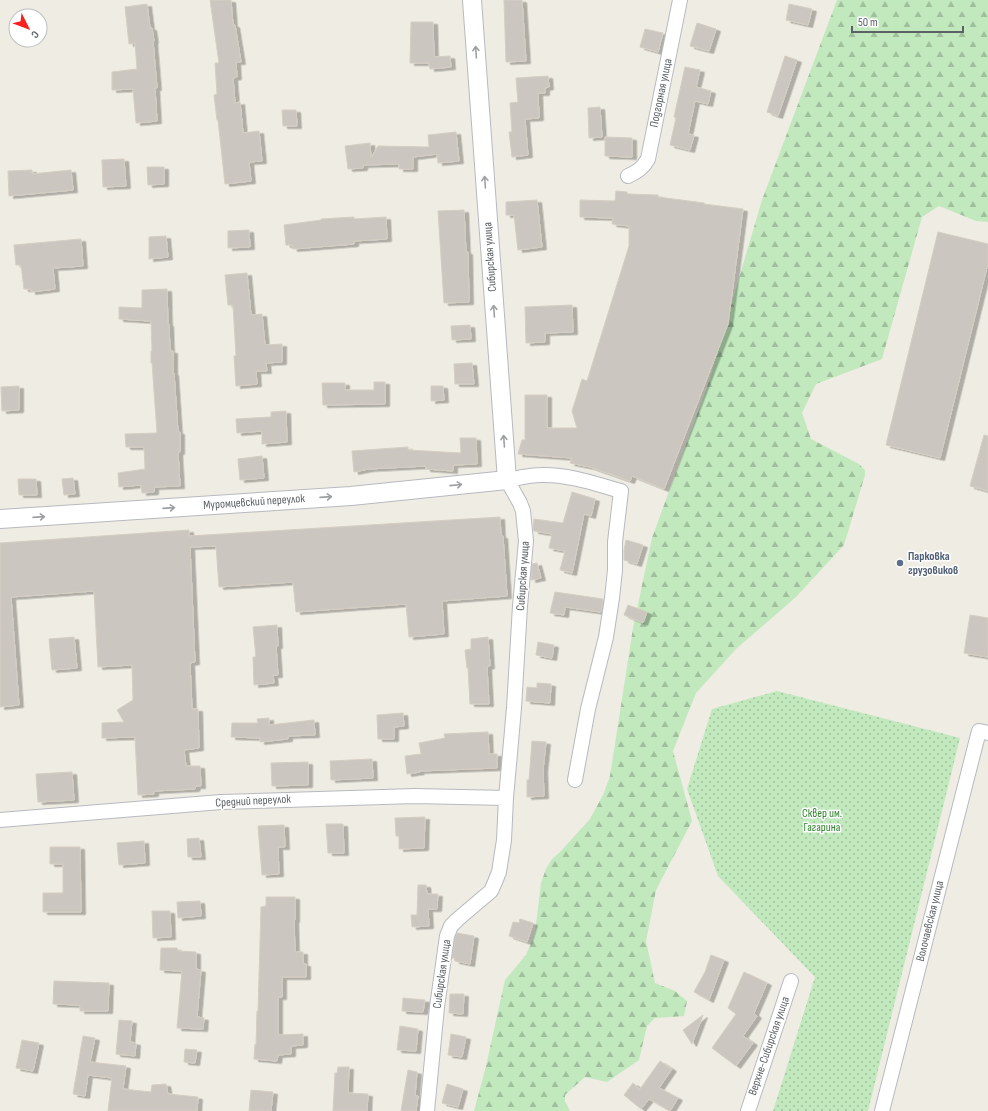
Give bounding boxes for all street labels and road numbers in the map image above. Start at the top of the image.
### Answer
street label: Подгорная улица [646,57,676,129]
street label: Сибирская улица [480,221,500,292]
street label: Муромцевский переулок [203,491,306,513]
street label: Сибирская улица [513,540,533,611]
street label: Средний переулок [215,792,292,810]
street label: Волочаевская улица [913,879,947,963]
street label: Сибирская улица [430,938,454,1010]
street label: Верхне-Сибирская улица [745,994,793,1097]

